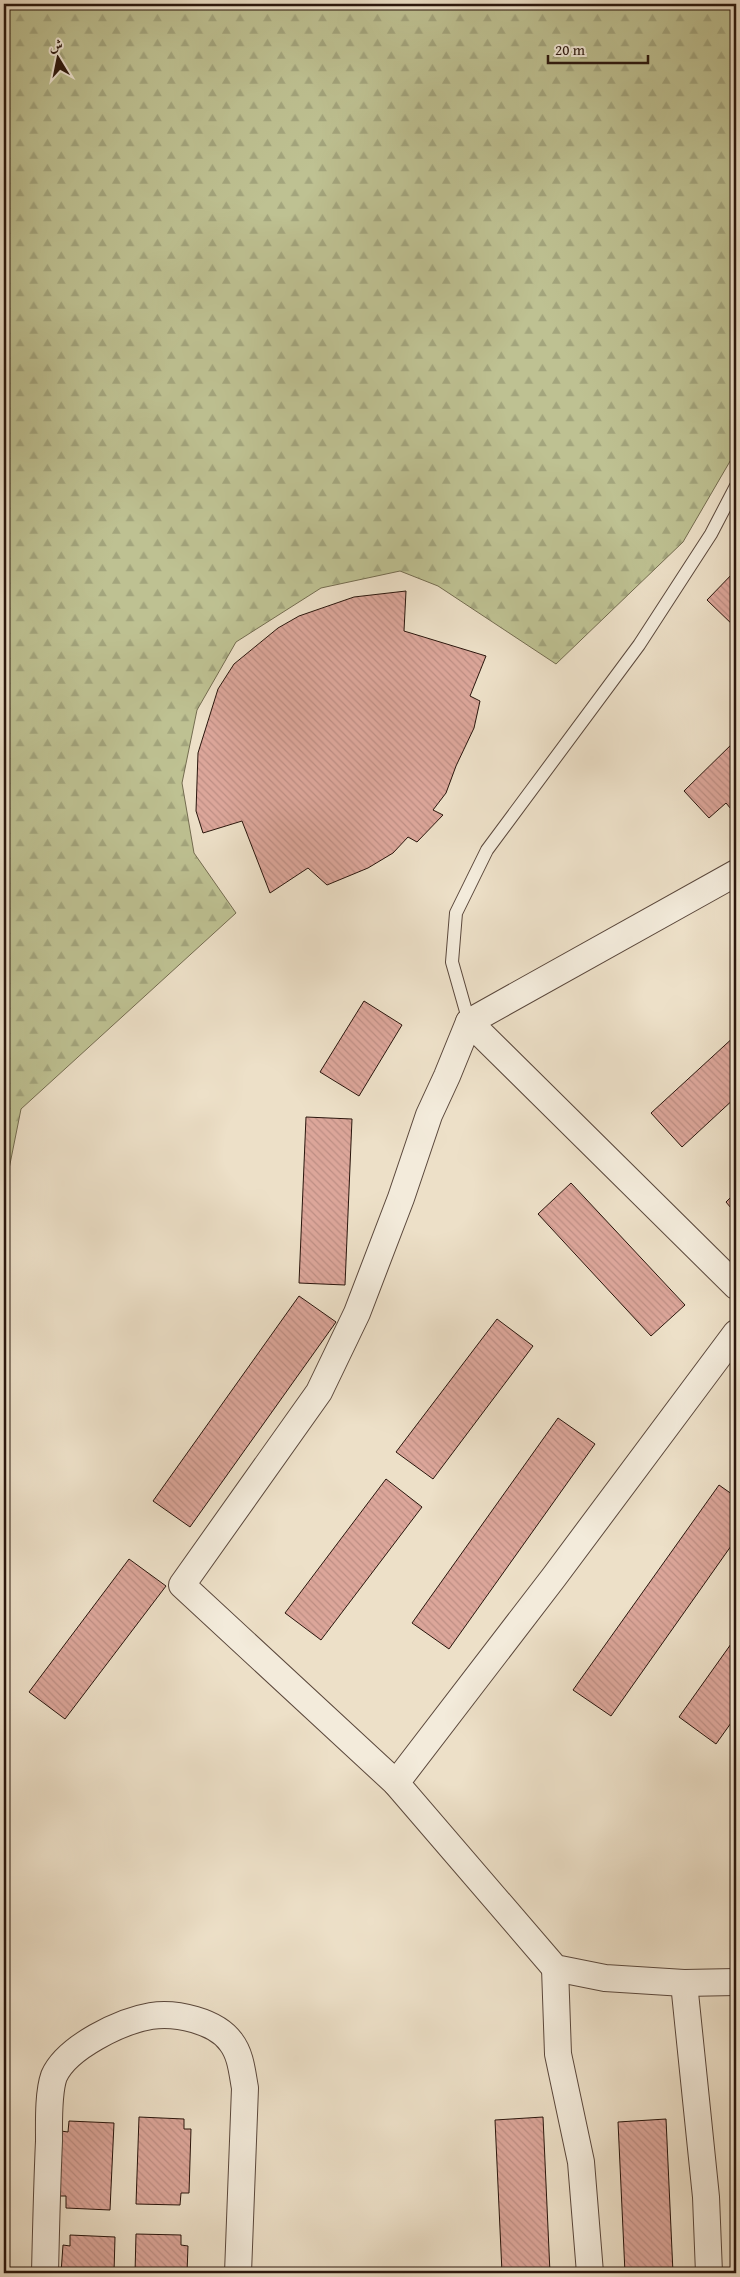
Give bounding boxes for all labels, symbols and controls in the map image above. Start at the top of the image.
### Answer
north arrow [32,32,82,82]
scale bar [548,32,648,64]
text: ش [47,34,64,56]
text: 20 m [555,39,586,60]

